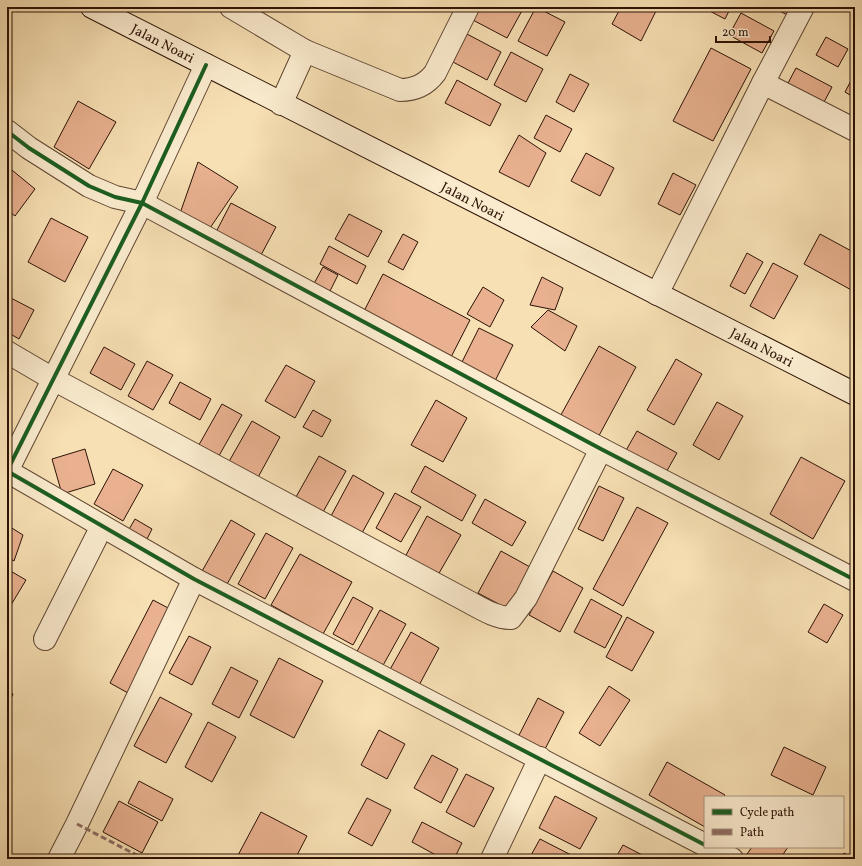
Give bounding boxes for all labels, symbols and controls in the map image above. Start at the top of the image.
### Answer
scale bar [716,18,770,44]
street label: Jalan Noari [127,20,197,68]
text: 20 m [722,25,749,41]
street label: Jalan Noari [437,178,507,226]
street label: Jalan Noari [726,324,796,372]
legend [704,796,844,848]
text: Cycle path [740,805,795,821]
text: Path [740,825,764,841]

